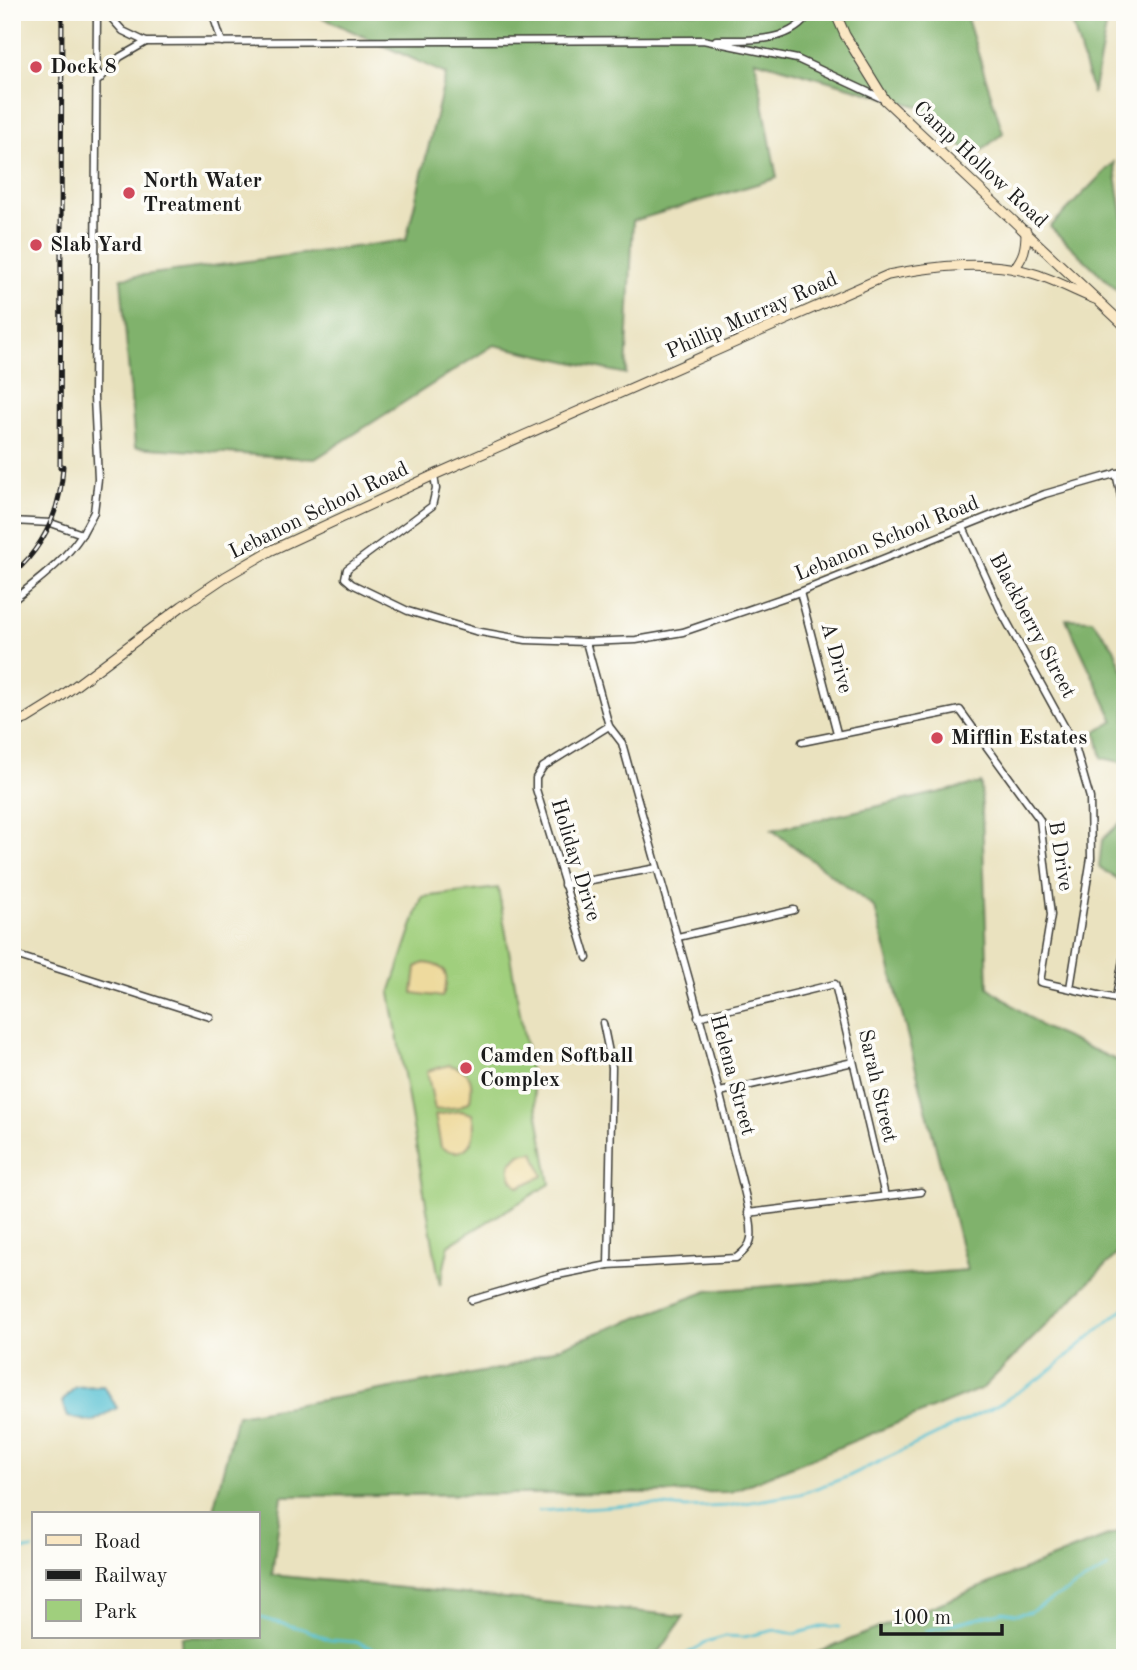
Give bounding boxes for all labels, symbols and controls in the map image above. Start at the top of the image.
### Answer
place label: Dock 8 [50,57,117,78]
marker: Dock 8 [28,59,44,75]
street label: Camp Hollow Road [909,98,1051,232]
place label: North Water Treatment [143,171,262,216]
marker: North Water Treatment [121,185,137,201]
place label: Slab Yard [50,235,142,256]
marker: Slab Yard [28,237,44,253]
street label: Phillip Murray Road [663,269,841,363]
street label: Lebanon School Road [226,458,412,564]
street label: Lebanon School Road [792,492,982,586]
street label: Blackberry Street [985,550,1079,702]
street label: A Drive [816,620,856,696]
place label: Mifflin Estates [951,728,1087,749]
marker: Mifflin Estates [929,730,945,746]
street label: Holiday Drive [546,796,604,924]
street label: B Drive [1044,819,1076,893]
street label: Helena Street [706,1012,758,1138]
street label: Sarah Street [854,1027,900,1145]
place label: Camden Softball Complex [480,1046,633,1091]
marker: Camden Softball Complex [458,1060,474,1076]
legend [32,1512,259,1638]
text: Road [94,1532,141,1553]
text: Railway [94,1566,168,1587]
scale bar [881,1593,1002,1637]
text: Park [94,1602,137,1623]
text: 100 m [892,1608,951,1629]

